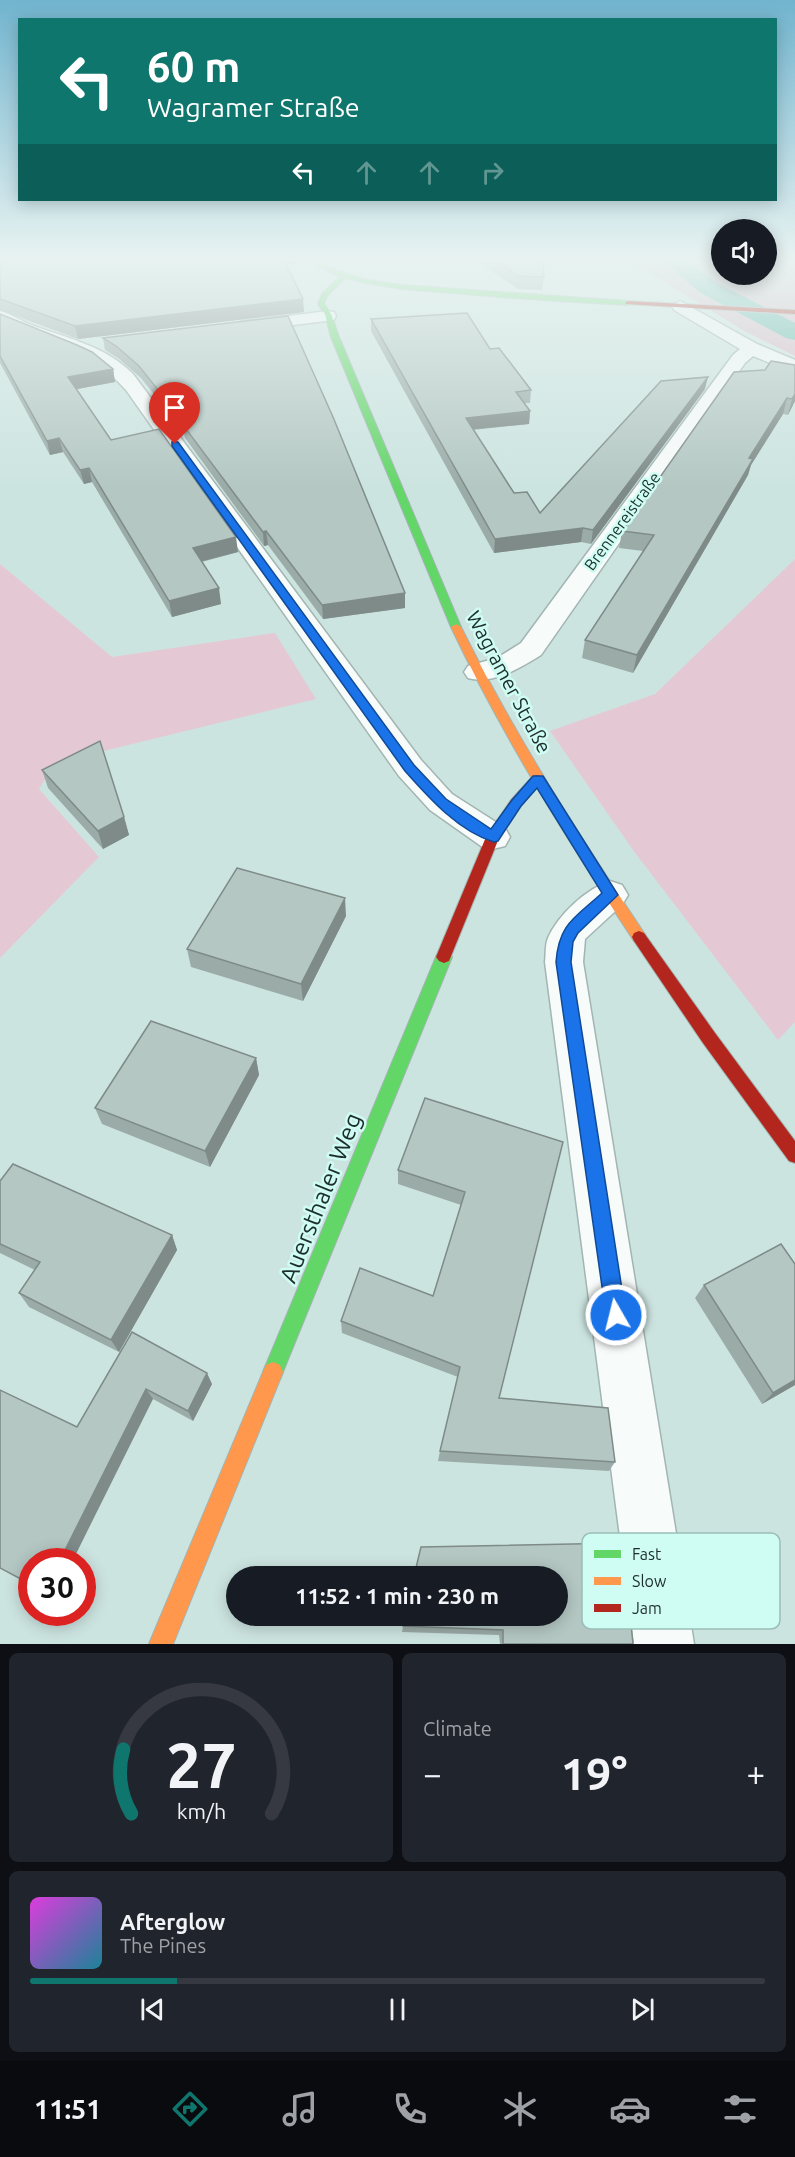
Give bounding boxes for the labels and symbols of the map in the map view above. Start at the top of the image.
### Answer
pin [149,382,200,444]
street label: Brennereistraße [580,468,664,574]
street label: Wagramer Straße [462,607,557,757]
street label: Auersthaler Weg [274,1109,367,1287]
position arrow [584,1283,648,1347]
legend [582,1533,780,1629]
text: Fast [632,1545,662,1563]
speed limit sign: 30 [18,1548,96,1626]
text: Slow [632,1572,667,1590]
text: Jam [632,1599,662,1617]

